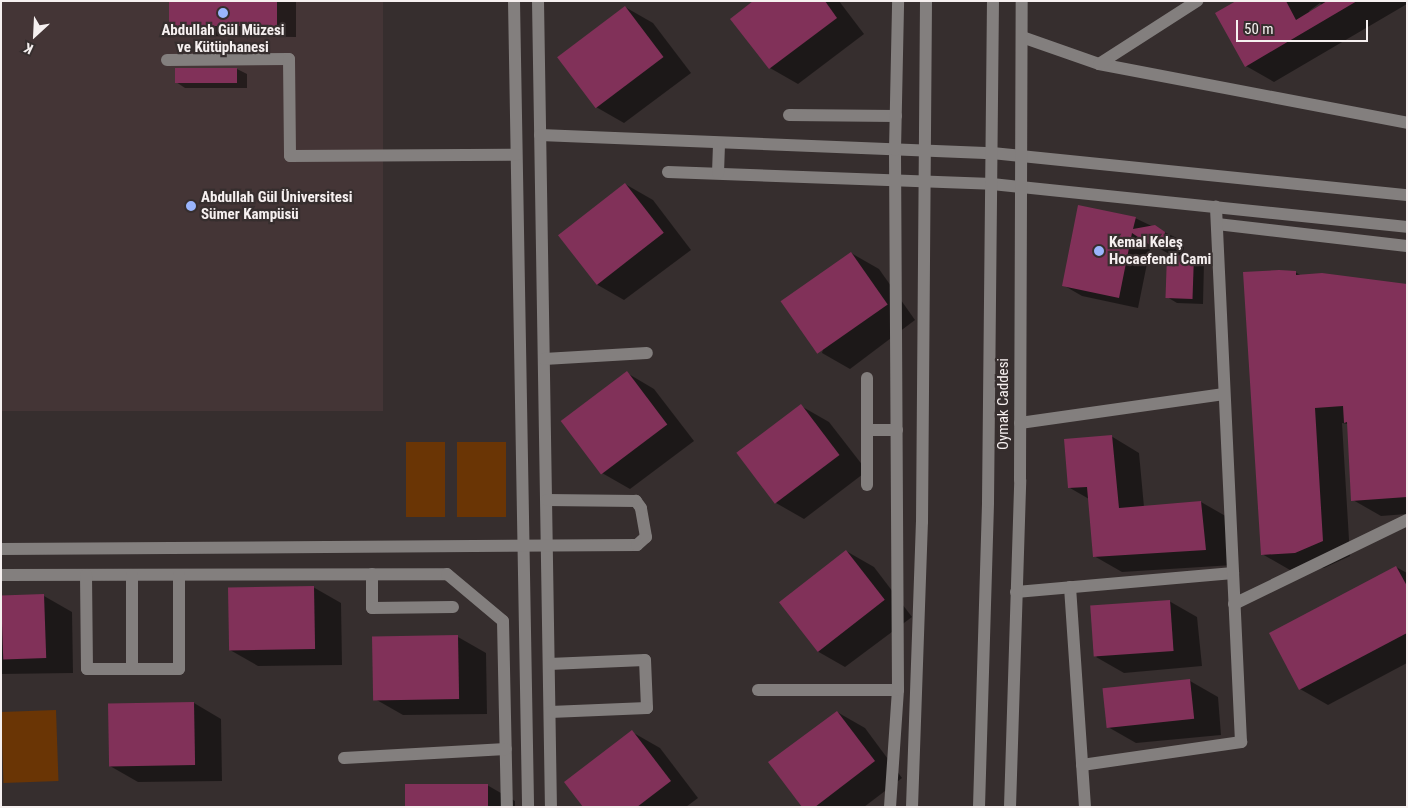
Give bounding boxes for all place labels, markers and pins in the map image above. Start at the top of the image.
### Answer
marker: Abdullah Gül Müzesi ve Kütüphanesi [217,7,229,19]
place label: Abdullah Gül Müzesi ve Kütüphanesi [161,21,285,56]
place label: Abdullah Gül Üniversitesi Sümer Kampüsü [201,188,353,223]
marker: Abdullah Gül Üniversitesi Sümer Kampüsü [185,200,197,212]
place label: Kemal Keleş Hocaefendi Cami [1109,233,1211,268]
marker: Kemal Keleş Hocaefendi Cami [1093,245,1105,257]

